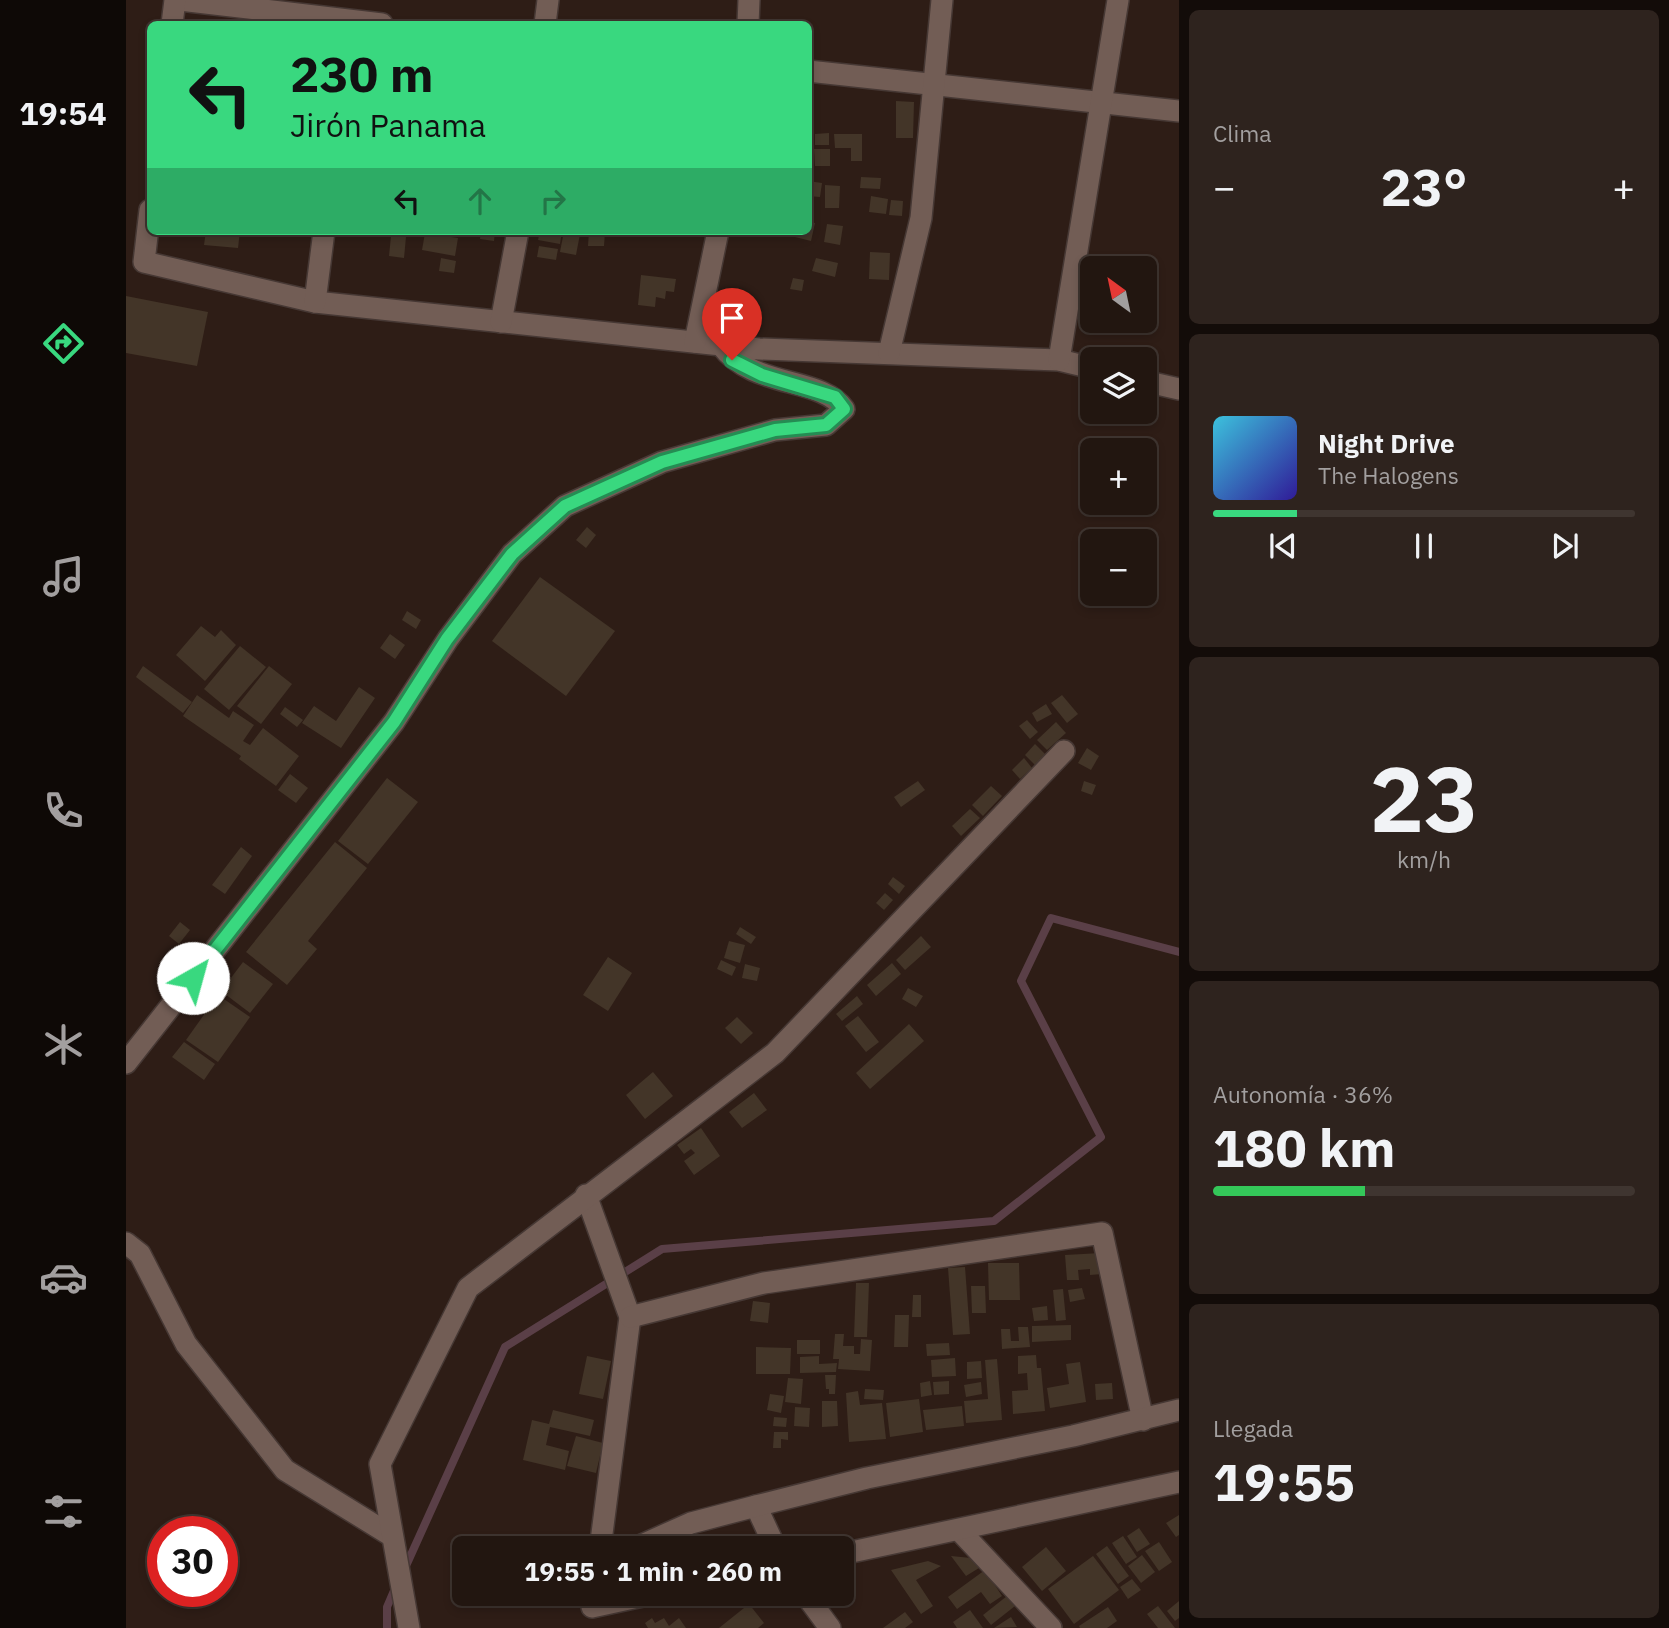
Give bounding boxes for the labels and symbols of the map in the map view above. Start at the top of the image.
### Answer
north arrow [1080,256,1157,332]
pin [702,288,762,360]
position arrow [156,941,230,1015]
speed limit sign: 30 [147,1516,238,1607]

